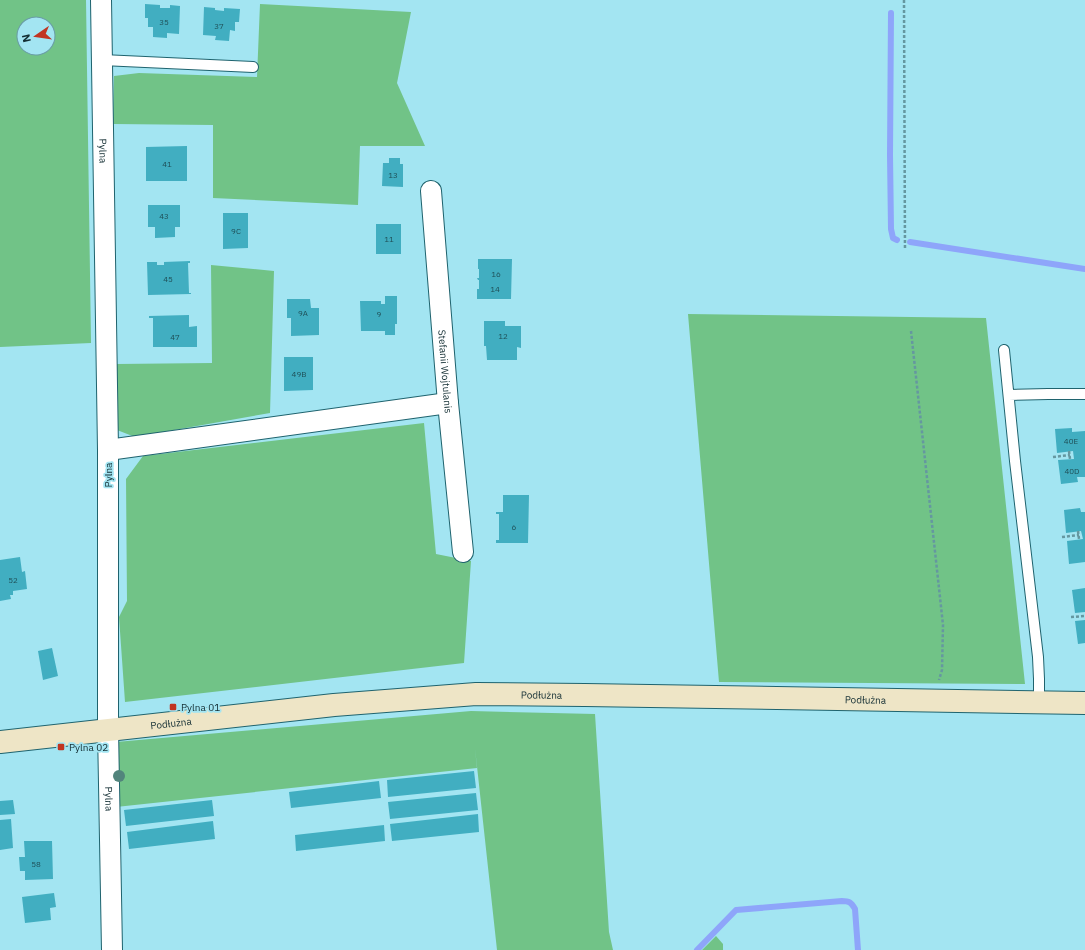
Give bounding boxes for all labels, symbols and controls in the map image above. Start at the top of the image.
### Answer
north arrow [16,16,56,56]
house number: 35 [159,17,169,27]
house number: 37 [214,21,224,31]
text: N [19,33,34,44]
street label: Pylna [97,138,110,164]
house number: 41 [162,159,172,169]
house number: 13 [388,170,398,180]
house number: 43 [159,211,169,221]
house number: 9C [231,226,241,236]
house number: 11 [384,234,394,244]
house number: 16 [491,269,501,279]
house number: 45 [163,274,173,284]
house number: 14 [490,284,500,294]
house number: 9A [298,308,308,318]
house number: 9 [377,309,382,319]
street label: Stefanii Wojtulanis [436,329,455,414]
house number: 12 [498,331,508,341]
house number: 47 [170,332,180,342]
house number: 49B [292,369,306,379]
house number: 40E [1064,436,1078,446]
street label: Pylna [102,462,115,487]
house number: 40D [1065,466,1079,476]
house number: 6 [512,522,517,532]
house number: 52 [8,575,18,585]
street label: Podłużna [521,688,563,701]
street label: Podłużna [845,693,887,706]
place label: Pylna 01 [181,701,220,714]
marker: Pylna 01 [168,702,178,712]
street label: Podłużna [150,714,193,732]
place label: Pylna 02 [69,741,108,754]
marker: Pylna 02 [56,742,66,752]
street label: Pylna [103,786,116,812]
house number: 58 [31,859,41,869]

